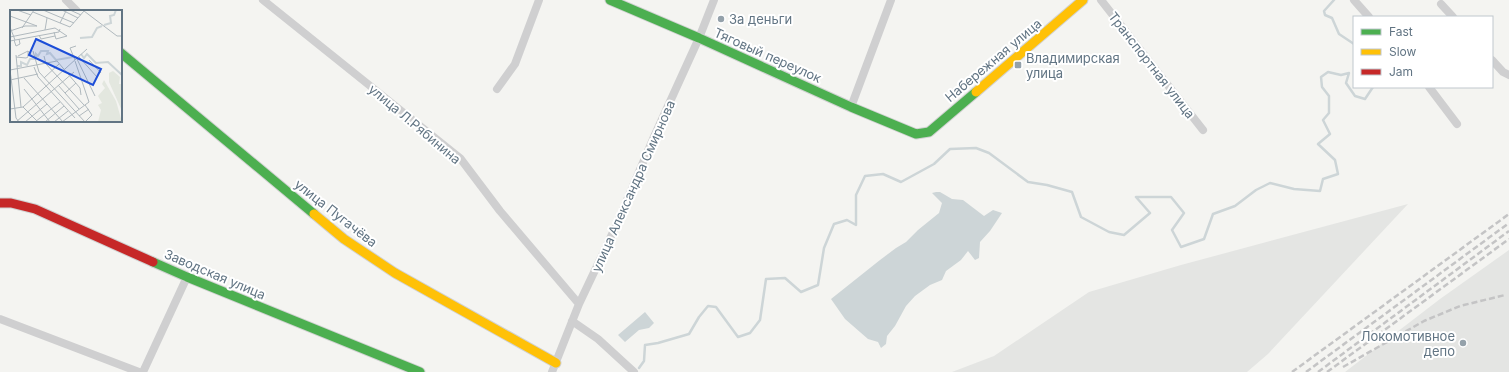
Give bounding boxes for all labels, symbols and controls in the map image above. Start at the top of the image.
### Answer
street label: Транспортная улица [1105,9,1199,121]
inset map [10,10,122,122]
place label: За деньги [729,11,792,27]
marker: За деньги [716,14,726,24]
street label: Набережная улица [942,15,1044,105]
legend [1353,16,1493,88]
street label: Тяговый переулок [712,24,824,86]
text: Fast [1389,24,1413,39]
text: Slow [1389,44,1417,59]
place label: Владимирская улица [1026,50,1120,81]
marker: Владимирская улица [1013,60,1023,70]
text: Jam [1389,64,1413,79]
street label: улица Л.Рябинина [366,81,464,167]
street label: улица Александра Смирнова [588,98,678,274]
street label: улица Пугачёва [292,176,380,250]
street label: Заводская улица [162,245,268,303]
place label: Локомотивное депо [1361,328,1455,359]
marker: Локомотивное депо [1458,338,1468,348]

